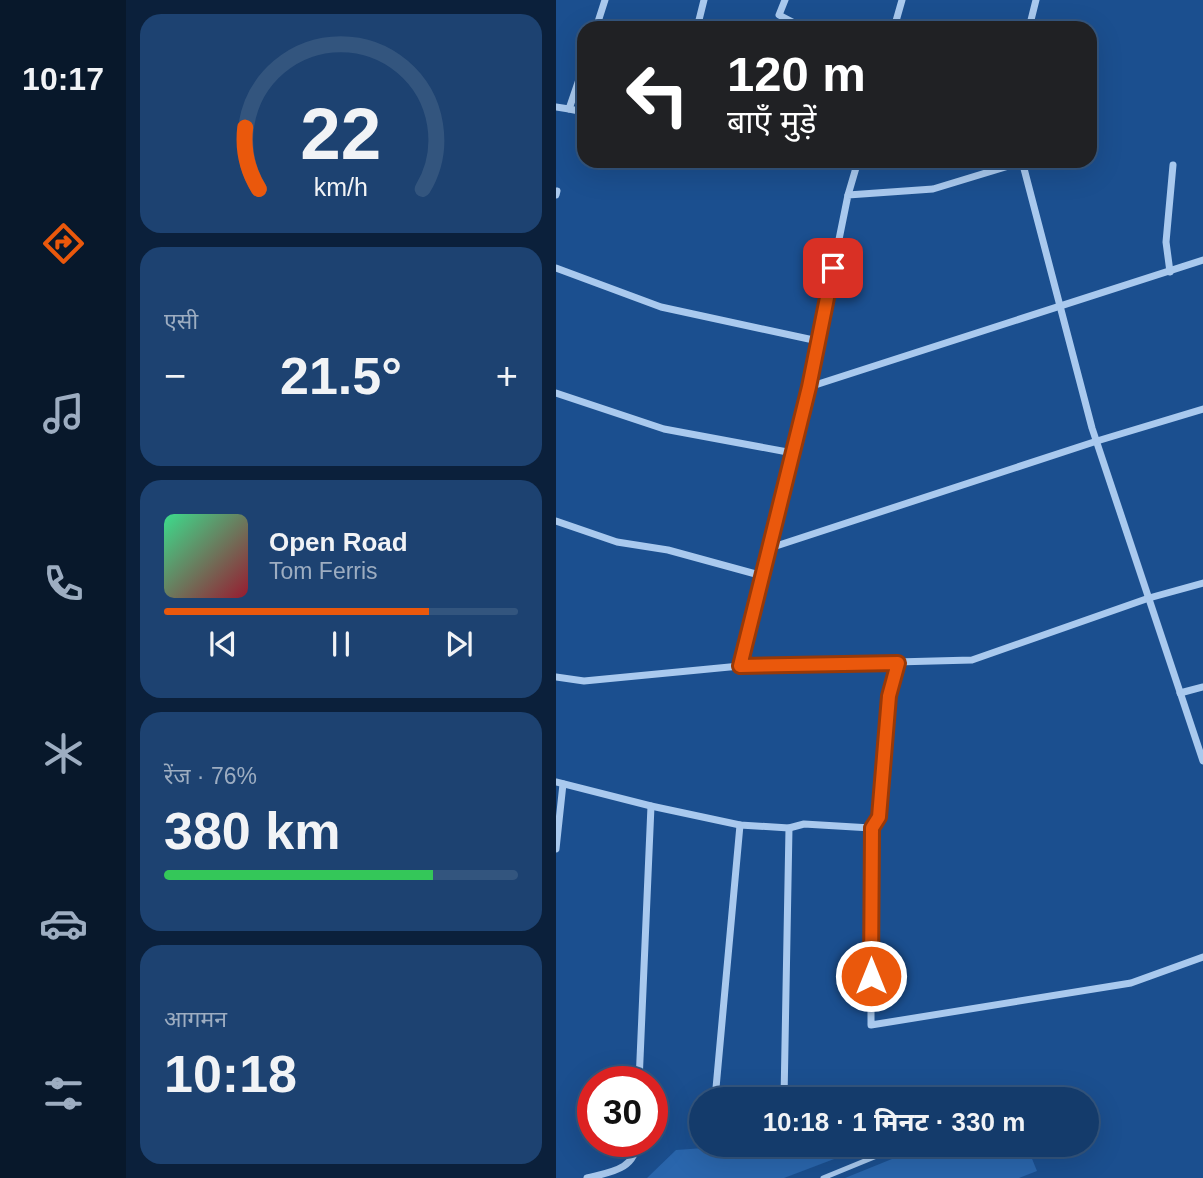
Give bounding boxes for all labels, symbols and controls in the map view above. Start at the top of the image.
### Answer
text: 120 m [727,47,866,101]
icon: left [612,49,703,140]
text: 10:17 [22,61,104,97]
text: 22 [301,94,381,175]
text: बाएँ मुड़ें [727,104,816,140]
text: km/h [314,173,368,201]
icon: directions [39,219,88,268]
pin [803,238,863,298]
icon: arrive [814,249,852,287]
text: एसी [164,308,198,334]
text: 21.5° [280,347,402,405]
text: − [164,355,186,397]
text: + [496,355,518,397]
icon: music [39,389,88,438]
text: Open Road [269,527,408,557]
text: Tom Ferris [269,558,378,584]
icon: phone [39,559,88,608]
icon: previous [204,625,242,663]
icon: pause [322,625,360,663]
icon: next [440,625,478,663]
icon: climate [39,729,88,778]
text: रेंज · 76% [164,763,257,789]
text: 380 km [164,802,340,860]
icon: car [39,899,88,948]
position arrow [834,939,908,1013]
text: आगमन [164,1006,227,1032]
text: 10:18 [164,1045,297,1103]
speed limit sign: 30 [577,1066,668,1157]
icon: filters [39,1069,88,1118]
text: 10:18 · 1 मिनट · 330 m [763,1107,1025,1137]

